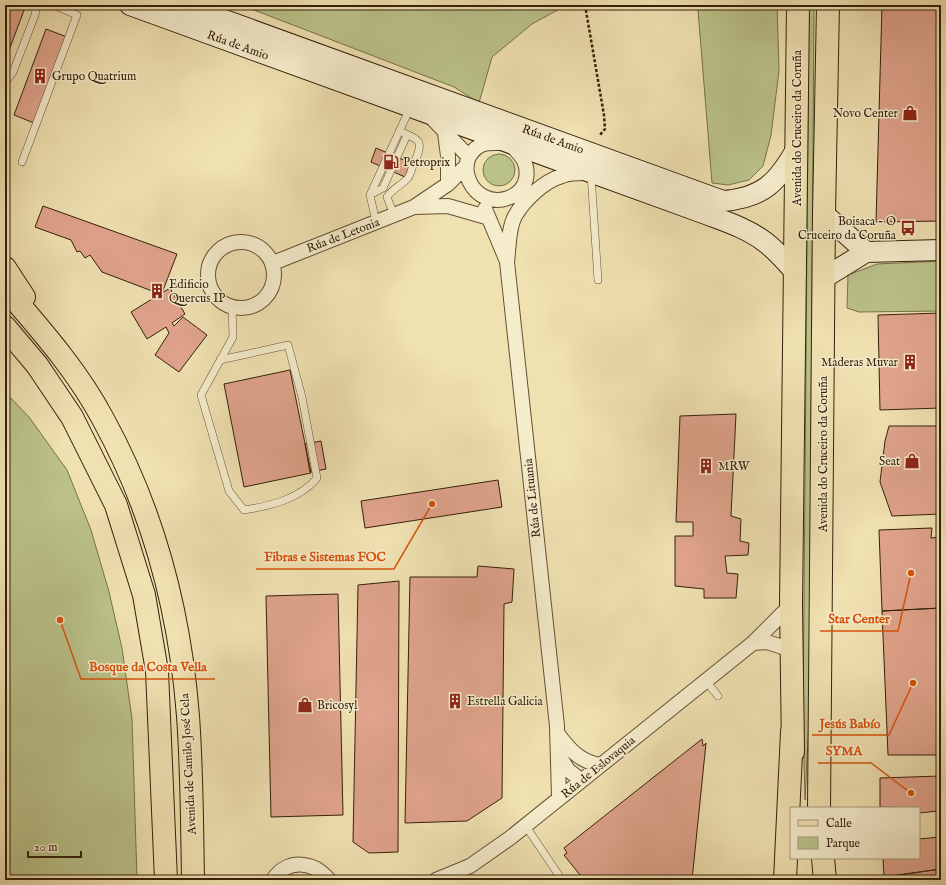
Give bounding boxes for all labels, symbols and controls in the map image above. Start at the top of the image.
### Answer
street label: Rúa de Amio [205,27,271,64]
street label: Avenida do Cruceiro da Coruña [790,49,805,207]
building icon: Grupo Quatrium [31,67,49,85]
place label: Grupo Quatrium [52,69,136,85]
shop icon: Novo Center [901,104,919,122]
place label: Novo Center [833,106,899,121]
street label: Rúa de Amio [520,121,586,158]
fuel station icon: Petroprix [382,153,400,171]
place label: Petroprix [403,155,450,171]
street label: Rúa de Letonia [305,214,383,256]
place label: Boisaca - O Cruceiro da Coruña [798,214,897,243]
bus stop icon: Boisaca - O Cruceiro da Coruña [899,219,917,237]
place label: Edificio Quercus IP [169,277,225,306]
building icon: Edificio Quercus IP [148,282,166,300]
building icon: Maderas Muvar [901,353,919,371]
place label: Maderas Muvar [821,355,899,370]
street label: Avenida do Cruceiro da Coruña [816,375,831,533]
shop icon: Seat [903,452,921,470]
place label: Seat [879,454,900,469]
street label: Rúa de Lituania [521,457,544,538]
building icon: MRW [697,457,715,475]
place label: MRW [718,459,750,474]
callout: Fibras e Sistemas FOC [256,544,394,569]
text: Fibras e Sistemas FOC [264,549,387,566]
callout: Star Center [820,606,898,631]
text: Star Center [828,611,890,628]
callout: Bosque da Costa Vella [81,654,215,679]
text: Bosque da Costa Vella [89,659,207,676]
street label: Avenida de Camilo José Cela [177,692,201,836]
building icon: Estrella Galicia [446,692,464,710]
place label: Estrella Galicia [467,694,543,709]
shop icon: Bricosyl [296,696,314,714]
place label: Bricosyl [317,698,358,713]
callout: Jesús Babío [812,710,889,735]
text: Jesús Babío [817,716,881,733]
street label: Rúa de Eslovaquia [558,732,640,803]
callout: SYMA [818,738,871,763]
text: SYMA [826,743,864,760]
legend [790,807,920,859]
text: Calle [826,816,852,831]
scale bar [28,833,81,859]
text: Parque [826,836,861,852]
text: 20 m [34,840,57,855]

